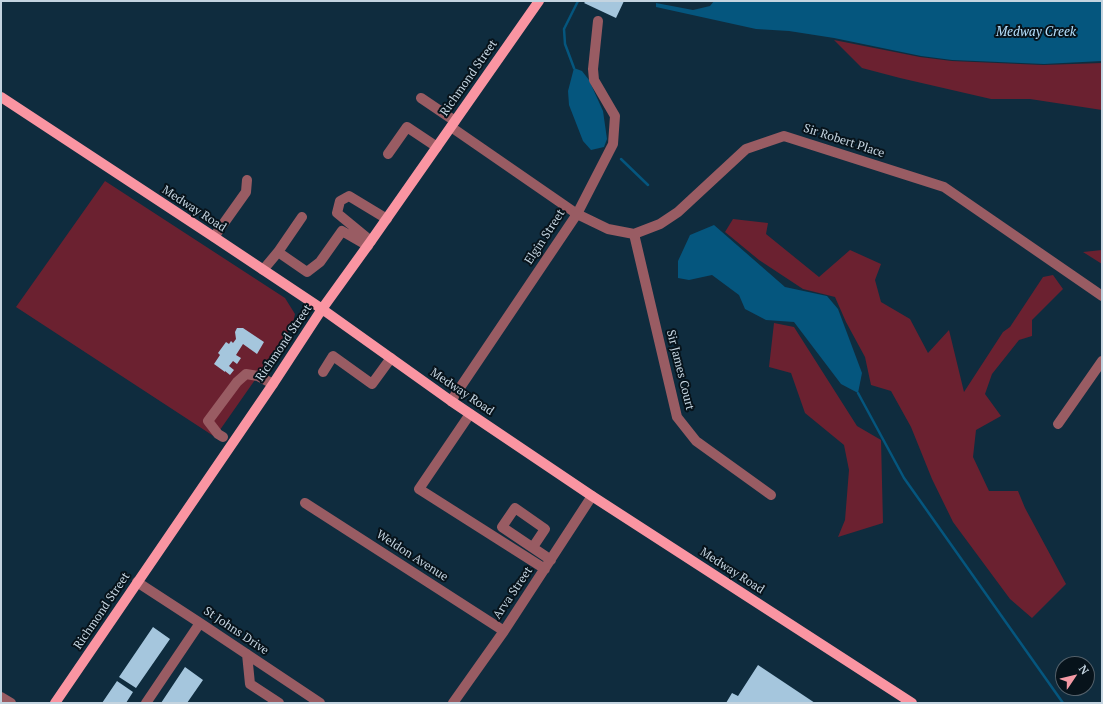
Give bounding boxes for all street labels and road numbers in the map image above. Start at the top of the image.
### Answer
street label: Richmond Street [437,37,501,119]
street label: Sir Robert Place [802,121,886,161]
street label: Medway Road [159,183,229,235]
street label: Elgin Street [522,207,568,267]
street label: Richmond Street [253,302,315,384]
street label: Sir James Court [663,328,697,412]
street label: Medway Road [427,365,497,419]
street label: Weldon Avenue [373,527,451,585]
street label: Medway Road [697,545,767,597]
street label: Arva Street [490,564,536,622]
street label: Richmond Street [71,570,133,652]
street label: St Johns Drive [201,604,271,658]

